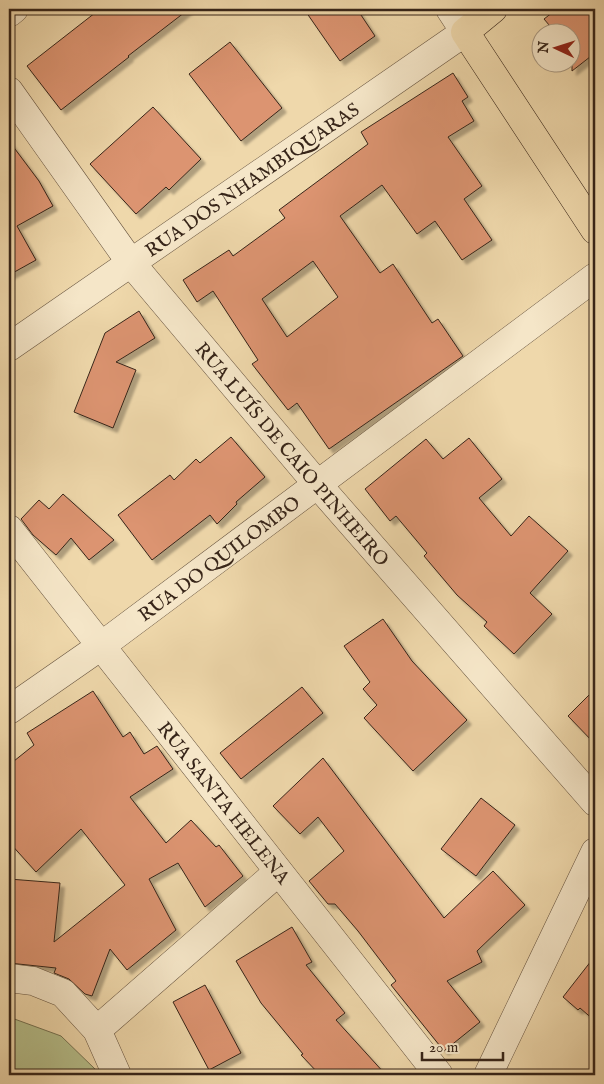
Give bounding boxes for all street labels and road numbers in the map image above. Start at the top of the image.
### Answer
street label: RUA DOS NHAMBIQUARAS [141,99,365,263]
street label: RUA LUÍS DE CAIO PINHEIRO [189,338,394,572]
street label: RUA DO QUILOMBO [134,491,306,628]
street label: RUA SANTA HELENA [151,717,295,891]

